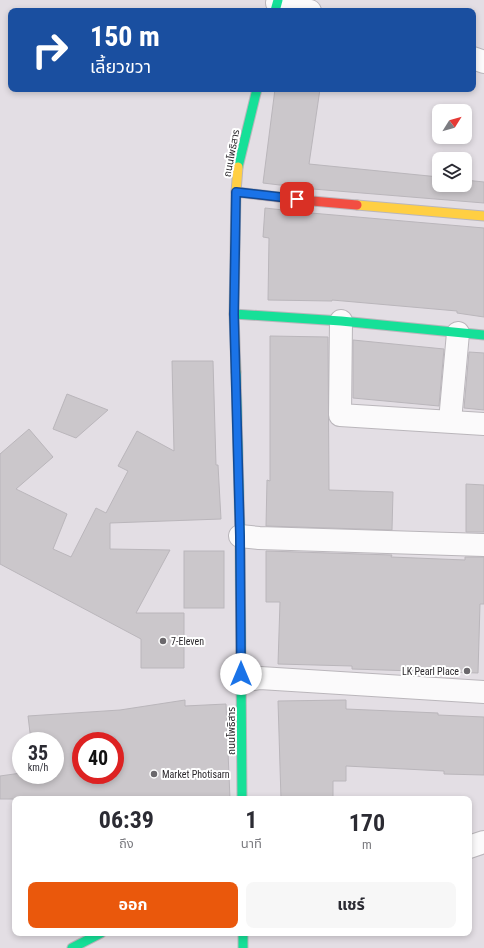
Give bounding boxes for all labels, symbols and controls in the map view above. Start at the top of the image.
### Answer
text: 150 m [90,20,160,53]
icon: right [24,24,76,76]
text: เลี้ยวขวา [90,56,151,77]
north arrow [432,104,472,144]
map controls [432,104,472,192]
street label: ถนนโพธิสาร [221,128,242,178]
button: layers [432,152,472,192]
pin [280,182,314,216]
icon: arrive [286,188,308,210]
marker: 7-Eleven [158,636,168,646]
place label: 7-Eleven [171,636,204,647]
position arrow [220,653,262,695]
place label: LK Pearl Place [402,666,459,677]
marker: LK Pearl Place [462,666,472,676]
street label: ถนนโพธิสาร [226,707,237,755]
speed limit sign: 40 [72,732,124,784]
text: 35 [28,741,48,765]
text: km/h [28,762,48,773]
marker: Market Photisarn [149,769,159,779]
place label: Market Photisarn [162,769,230,780]
text: 06:39 [99,806,154,834]
text: 1 [245,806,257,834]
text: 170 [349,809,385,837]
text: ถึง [119,836,134,851]
text: นาที [241,836,262,851]
text: m [362,837,372,852]
button: ออก [28,882,238,928]
button: แชร์ [246,882,456,928]

